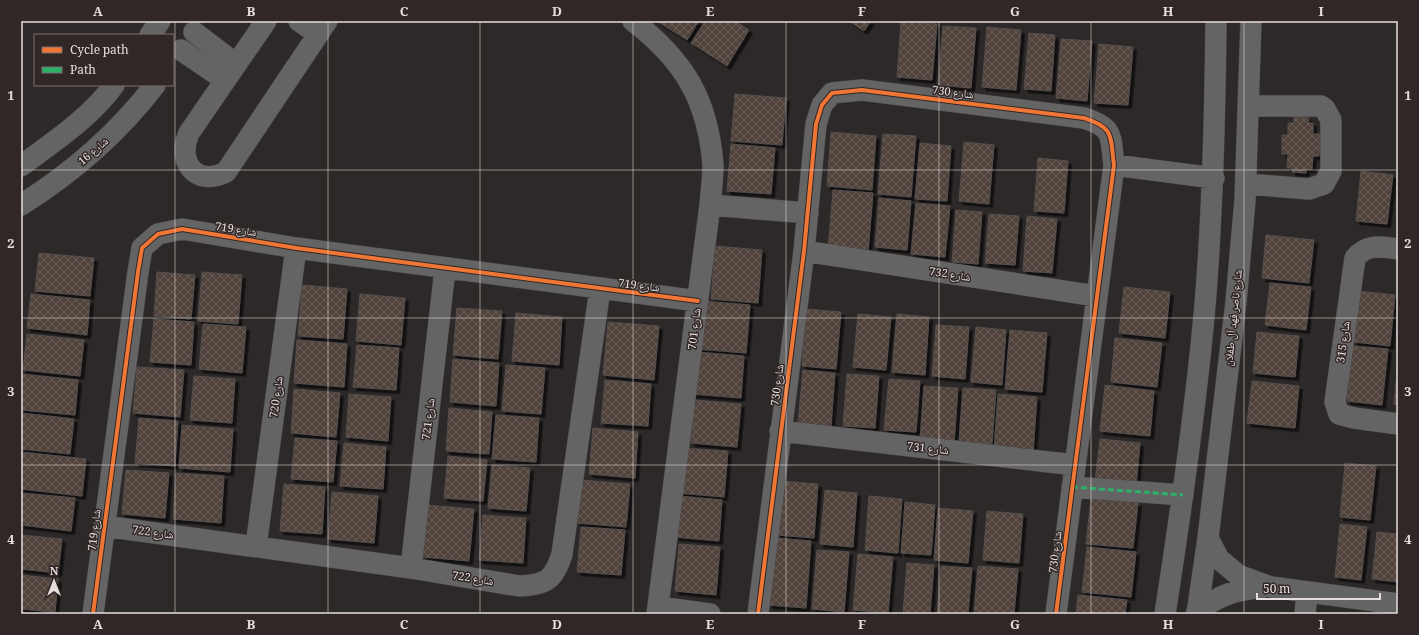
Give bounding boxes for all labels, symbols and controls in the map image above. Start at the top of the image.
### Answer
text: A [93,2,103,24]
text: B [247,2,256,24]
text: C [400,2,409,24]
text: D [552,2,562,24]
text: E [706,2,715,24]
text: F [858,2,866,24]
text: G [1010,2,1020,24]
text: H [1163,2,1174,24]
text: I [1318,2,1324,24]
legend [34,34,174,86]
text: Cycle path [70,41,129,62]
text: Path [70,61,96,82]
street label: شارع 730 [931,82,975,105]
text: 1 [7,86,15,108]
text: 1 [1404,86,1412,108]
street label: شارع 16 [74,133,114,171]
street label: شارع 719 [214,218,258,243]
text: 2 [7,234,15,256]
text: 2 [1404,234,1412,256]
street label: شارع 732 [928,263,972,288]
street label: شارع ناصر فهد آل طفلان [1220,269,1249,368]
street label: شارع 719 [617,275,661,298]
street label: شارع 701 [684,307,707,351]
street label: شارع 315 [1332,320,1357,364]
street label: شارع 730 [767,363,790,407]
street label: شارع 720 [265,375,290,419]
text: 3 [7,382,15,404]
text: 3 [1404,382,1412,404]
street label: شارع 721 [418,397,441,441]
street label: شارع 731 [906,438,950,461]
street label: شارع 719 [84,508,107,552]
street label: شارع 722 [131,521,175,546]
text: 4 [7,530,15,552]
street label: شارع 730 [1045,530,1068,574]
text: 4 [1404,530,1412,552]
north arrow [34,561,74,601]
text: N [50,563,59,582]
street label: شارع 722 [451,567,495,592]
scale bar [1257,575,1380,601]
text: 50 m [1263,580,1290,601]
text: A [93,615,103,635]
text: B [247,615,256,635]
text: C [400,615,409,635]
text: D [552,615,562,635]
text: E [706,615,715,635]
text: F [858,615,866,635]
text: G [1010,615,1020,635]
text: H [1163,615,1174,635]
text: I [1318,615,1324,635]

